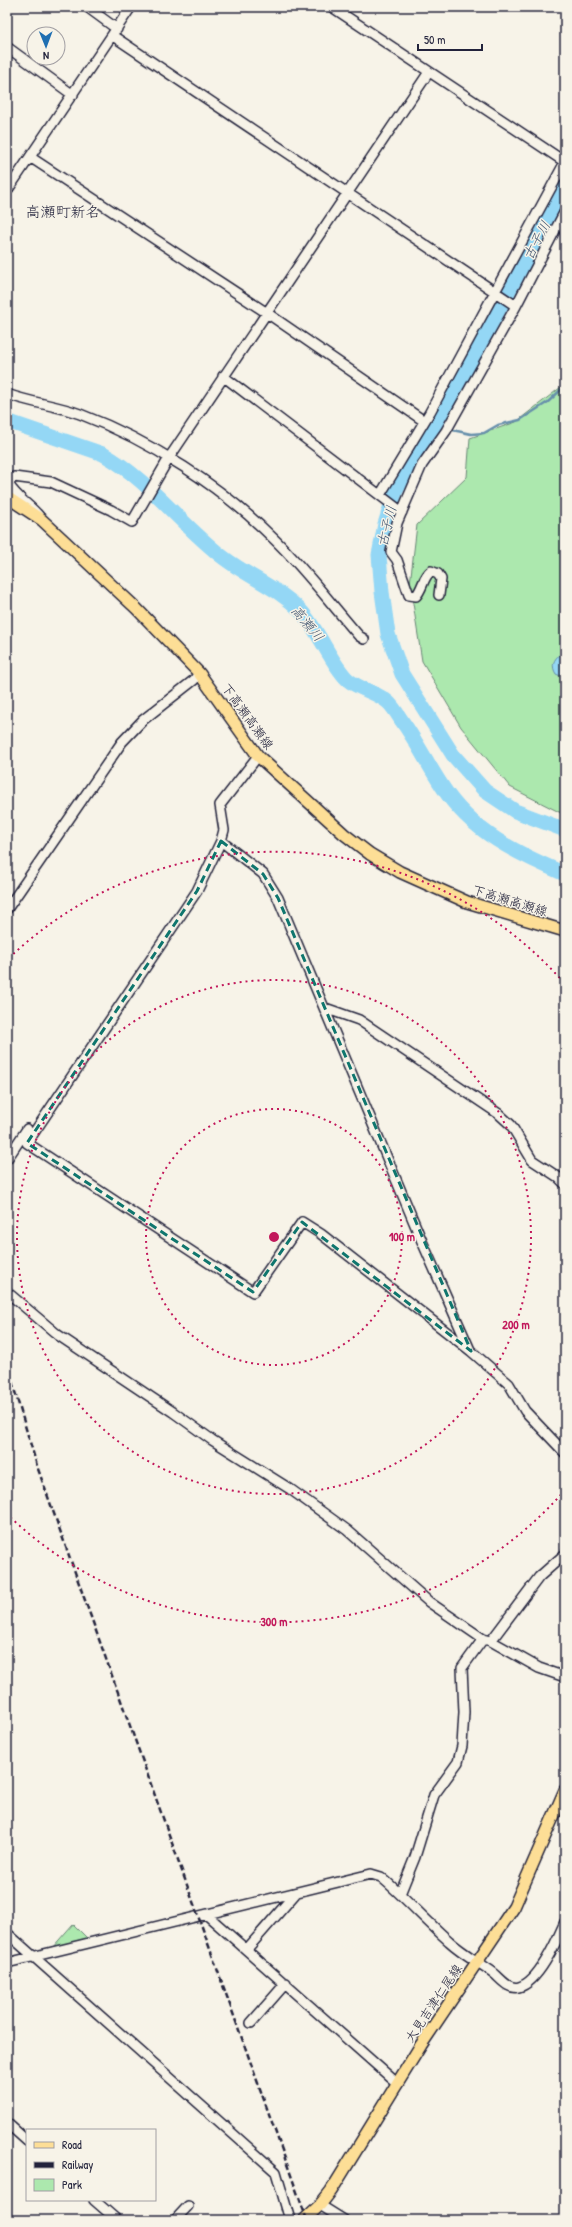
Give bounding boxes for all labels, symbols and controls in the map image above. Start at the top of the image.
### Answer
north arrow [26,26,66,66]
scale bar [418,26,482,52]
text: 50 m [424,31,445,48]
text: N [43,49,49,63]
district label: 高瀬町新名 [25,201,101,222]
water label: 古子川 [518,217,554,263]
water label: 古子川 [372,503,400,549]
water label: 高瀬川 [287,601,329,645]
street label: 下高瀬高瀬線 [218,679,279,754]
street label: 下高瀬高瀬線 [470,880,551,920]
text: 100 m [389,1228,415,1245]
centre of rings [267,1230,281,1244]
text: 200 m [502,1316,530,1333]
text: 300 m [260,1613,288,1630]
street label: 大見吉津仁尾線 [400,1959,466,2046]
legend [26,2129,156,2201]
text: Road [62,2136,82,2153]
text: Railway [62,2156,93,2173]
text: Park [62,2176,82,2193]

